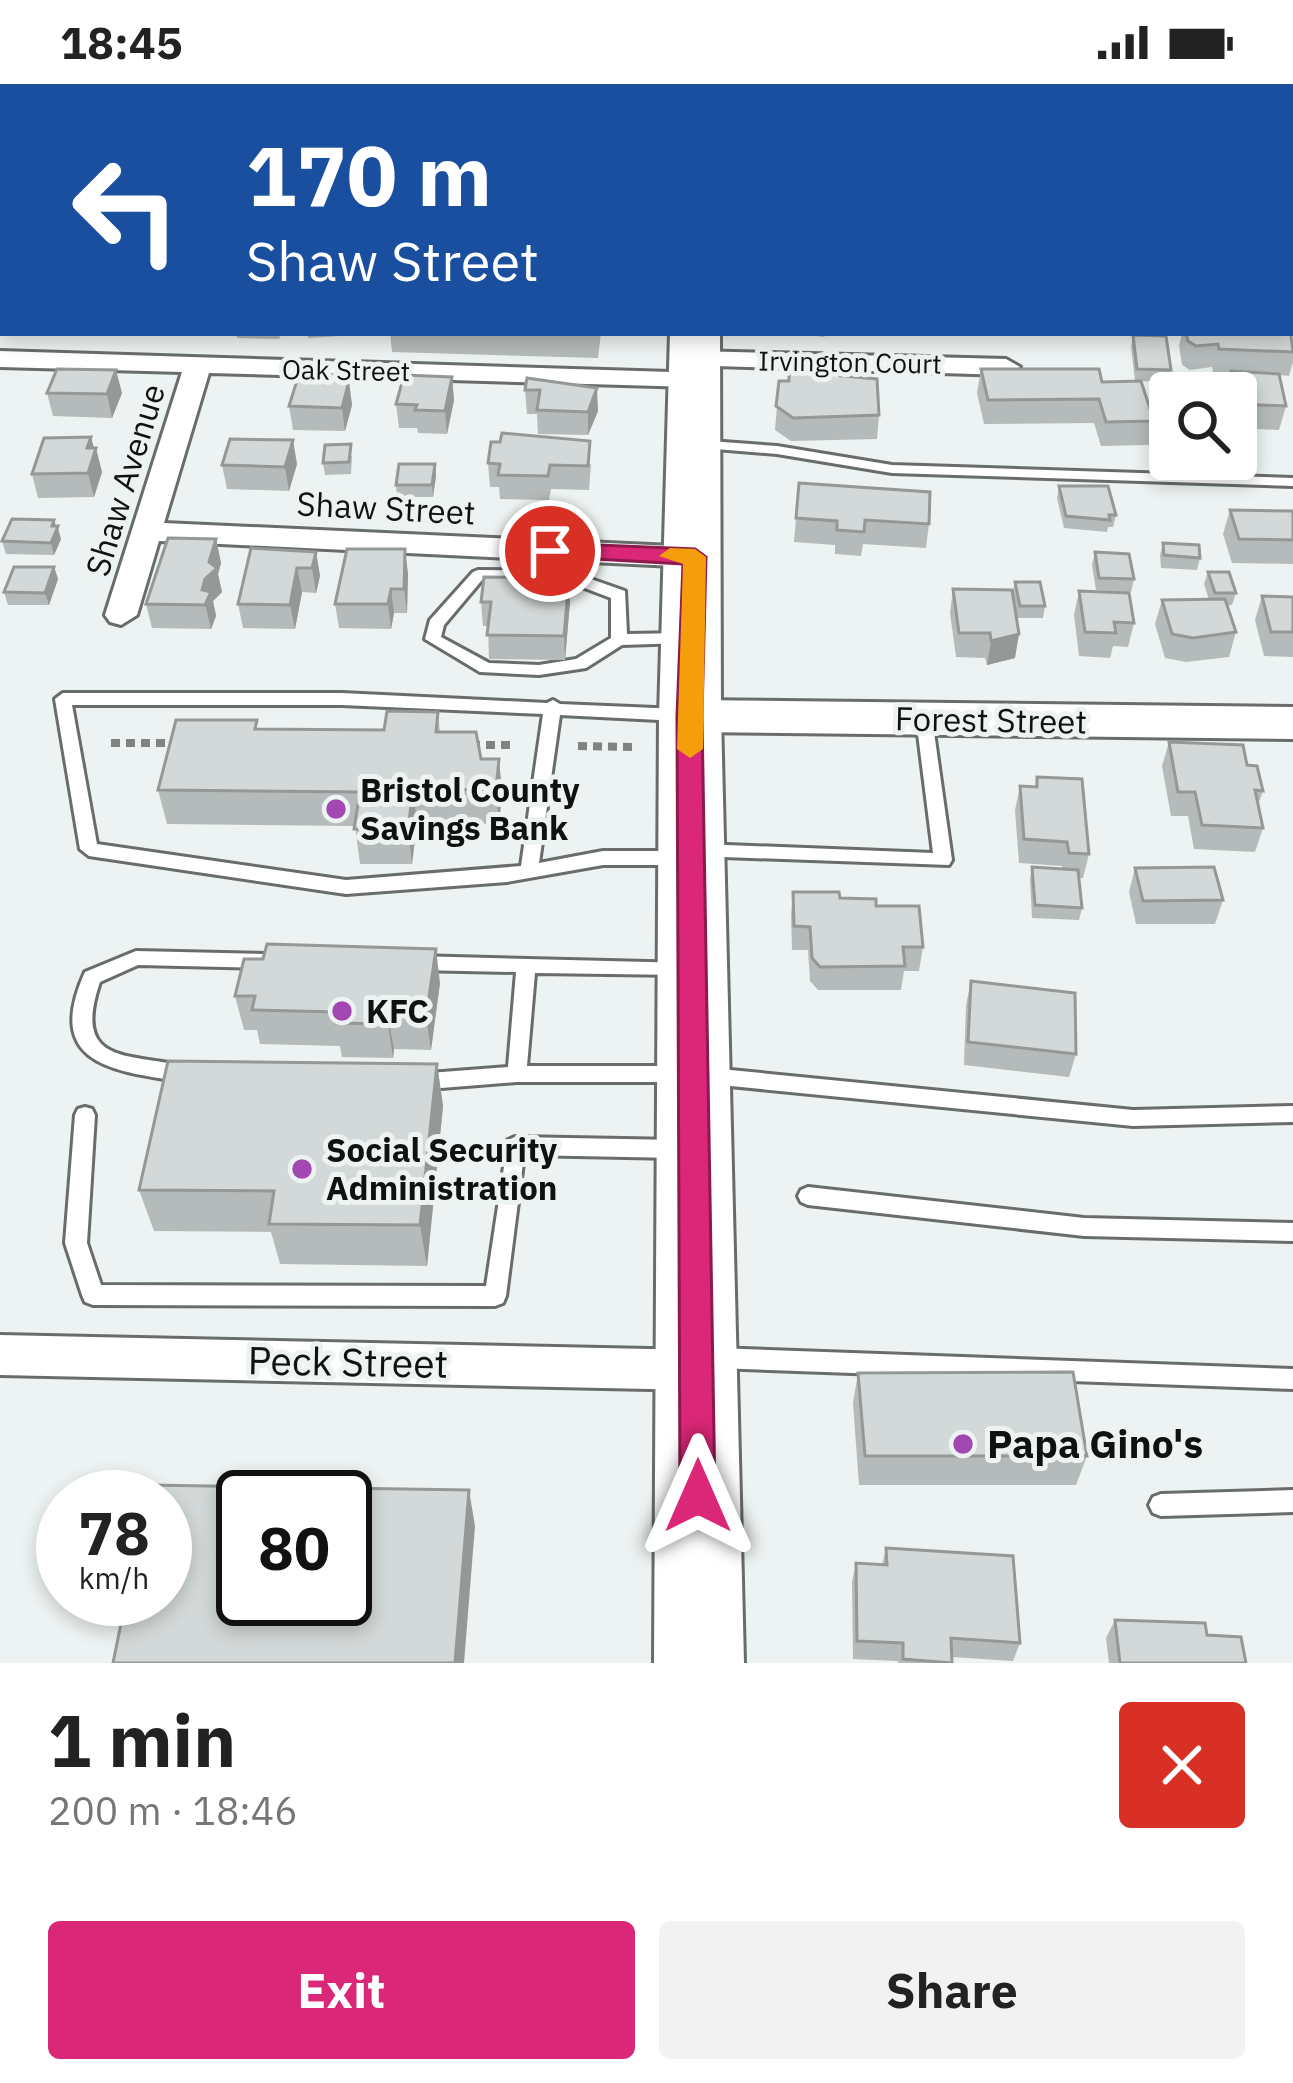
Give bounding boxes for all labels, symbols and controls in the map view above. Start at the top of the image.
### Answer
text: 18:45 [60,13,183,71]
text: 170 m [246,120,492,229]
icon: left [48,132,204,288]
text: Shaw Street [246,226,539,296]
street label: Irvington Court [758,342,942,381]
street label: Oak Street [282,351,410,388]
map controls [1149,372,1257,480]
button: search [1149,372,1257,480]
street label: Shaw Avenue [75,379,174,581]
street label: Shaw Street [295,481,477,534]
pin [499,500,601,602]
icon: arrive [517,518,583,584]
street label: Forest Street [895,696,1087,743]
place label: Bristol County Savings Bank [360,768,580,849]
marker: Bristol County Savings Bank [323,796,349,822]
place label: KFC [366,989,429,1032]
marker: KFC [329,998,355,1024]
place label: Social Security Administration [326,1128,558,1209]
marker: Social Security Administration [289,1156,315,1182]
street label: Peck Street [247,1334,449,1389]
place label: Papa Gino's [987,1418,1203,1469]
marker: Papa Gino's [950,1431,976,1457]
position arrow [635,1433,761,1559]
speed limit sign: 80 [216,1470,372,1626]
text: 78 [78,1493,150,1572]
text: km/h [79,1558,149,1597]
text: 1 min [48,1693,236,1787]
button: close [1119,1702,1245,1828]
text: 200 m · 18:46 [48,1785,298,1836]
button: Exit [48,1921,635,2059]
button: Share [659,1921,1245,2059]

